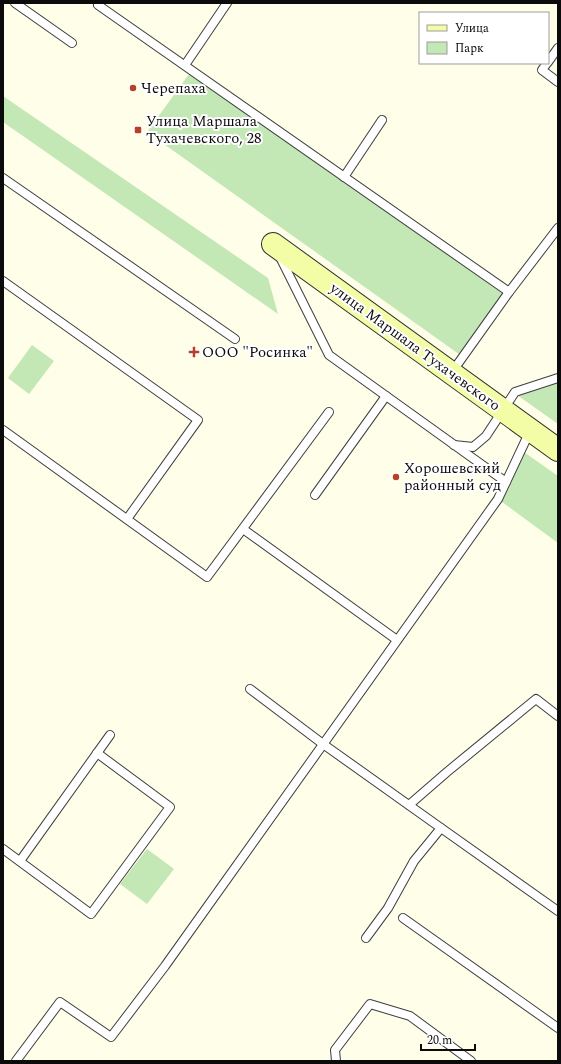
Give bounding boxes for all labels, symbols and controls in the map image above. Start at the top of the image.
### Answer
legend [419,12,549,64]
text: Улица [455,19,489,38]
text: Парк [455,39,484,58]
place label: Черепаха [141,77,206,100]
marker: Черепаха [128,83,138,93]
place label: Улица Маршала Тухачевского, 28 [146,110,262,150]
marker: Улица Маршала Тухачевского, 28 [133,125,143,135]
street label: улица Маршала Тухачевского [324,277,505,417]
place label: ООО "Росинка" [202,341,313,364]
marker: ООО "Росинка" [189,347,199,357]
place label: Хорошевский районный суд [404,457,501,497]
marker: Хорошевский районный суд [391,472,401,482]
scale bar [421,1026,475,1052]
text: 20 m [427,1031,452,1050]

